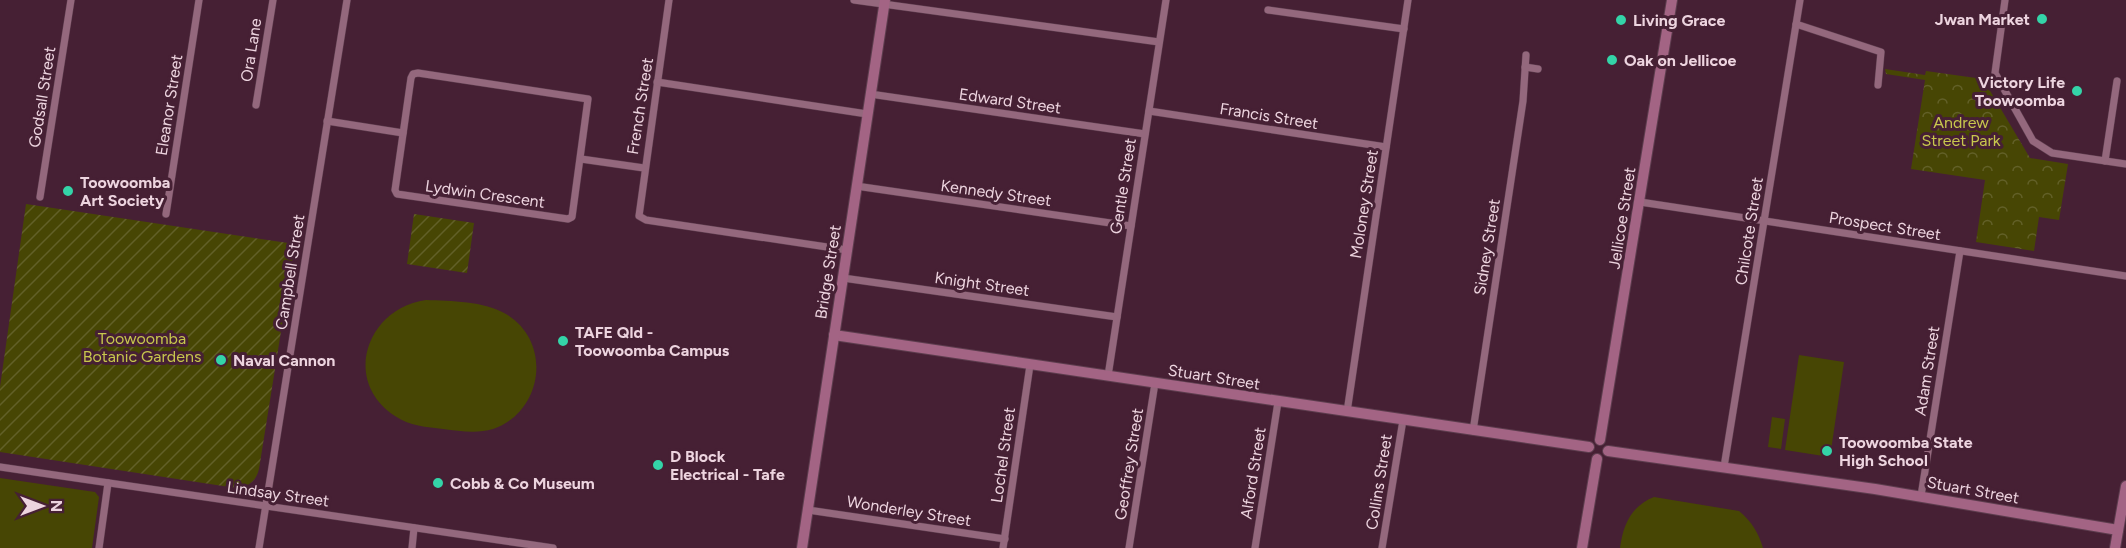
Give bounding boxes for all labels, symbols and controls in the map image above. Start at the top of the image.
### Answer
place label: Jwan Market [1935,10,2030,29]
place label: Living Grace [1633,11,1726,30]
marker: Jwan Market [2035,12,2049,26]
marker: Living Grace [1614,13,1628,27]
street label: Ora Lane [237,17,265,83]
street label: Godsall Street [25,45,59,149]
place label: Oak on Jellicoe [1624,51,1737,70]
street label: Eleanor Street [152,53,186,157]
marker: Oak on Jellicoe [1605,53,1619,67]
street label: French Street [623,56,657,156]
place label: Victory Life Toowoomba [1975,73,2065,110]
street label: Edward Street [958,84,1062,118]
marker: Victory Life Toowoomba [2070,84,2084,98]
street label: Francis Street [1218,99,1320,133]
park label: Andrew Street Park [1921,113,2001,150]
street label: Gentle Street [1106,137,1140,235]
street label: Moloney Street [1346,148,1382,260]
street label: Jellicoe Street [1605,166,1639,270]
place label: Toowoomba Art Society [80,173,170,210]
street label: Lydwin Crescent [424,176,546,212]
street label: Kennedy Street [939,176,1053,210]
street label: Chilcote Street [1731,176,1767,286]
marker: Toowoomba Art Society [61,184,75,198]
street label: Sidney Street [1470,197,1504,297]
street label: Prospect Street [1828,208,1942,244]
street label: Campbell Street [271,213,309,331]
street label: Bridge Street [811,224,845,320]
street label: Knight Street [933,268,1031,300]
place label: TAFE Qld - Toowoomba Campus [575,323,730,360]
street label: Adam Street [1911,325,1943,417]
park label: Toowoomba Botanic Gardens [83,329,201,366]
marker: TAFE Qld - Toowoomba Campus [556,334,570,348]
place label: Naval Cannon [233,351,335,370]
marker: Naval Cannon [214,353,228,367]
street label: Stuart Street [1167,360,1261,394]
street label: Lochel Street [987,406,1019,504]
street label: Geoffrey Street [1111,407,1147,521]
street label: Alford Street [1236,426,1270,520]
street label: Collins Street [1362,433,1396,531]
place label: Toowoomba State High School [1839,433,1973,470]
marker: Toowoomba State High School [1820,444,1834,458]
place label: D Block Electrical - Tafe [670,447,785,484]
marker: D Block Electrical - Tafe [651,458,665,472]
street label: Stuart Street [1925,473,2021,507]
place label: Cobb & Co Museum [450,474,595,493]
north arrow [12,476,72,536]
marker: Cobb & Co Museum [431,476,445,490]
street label: Lindsay Street [226,477,330,511]
street label: Wonderley Street [845,492,973,530]
text: N [47,500,66,512]

